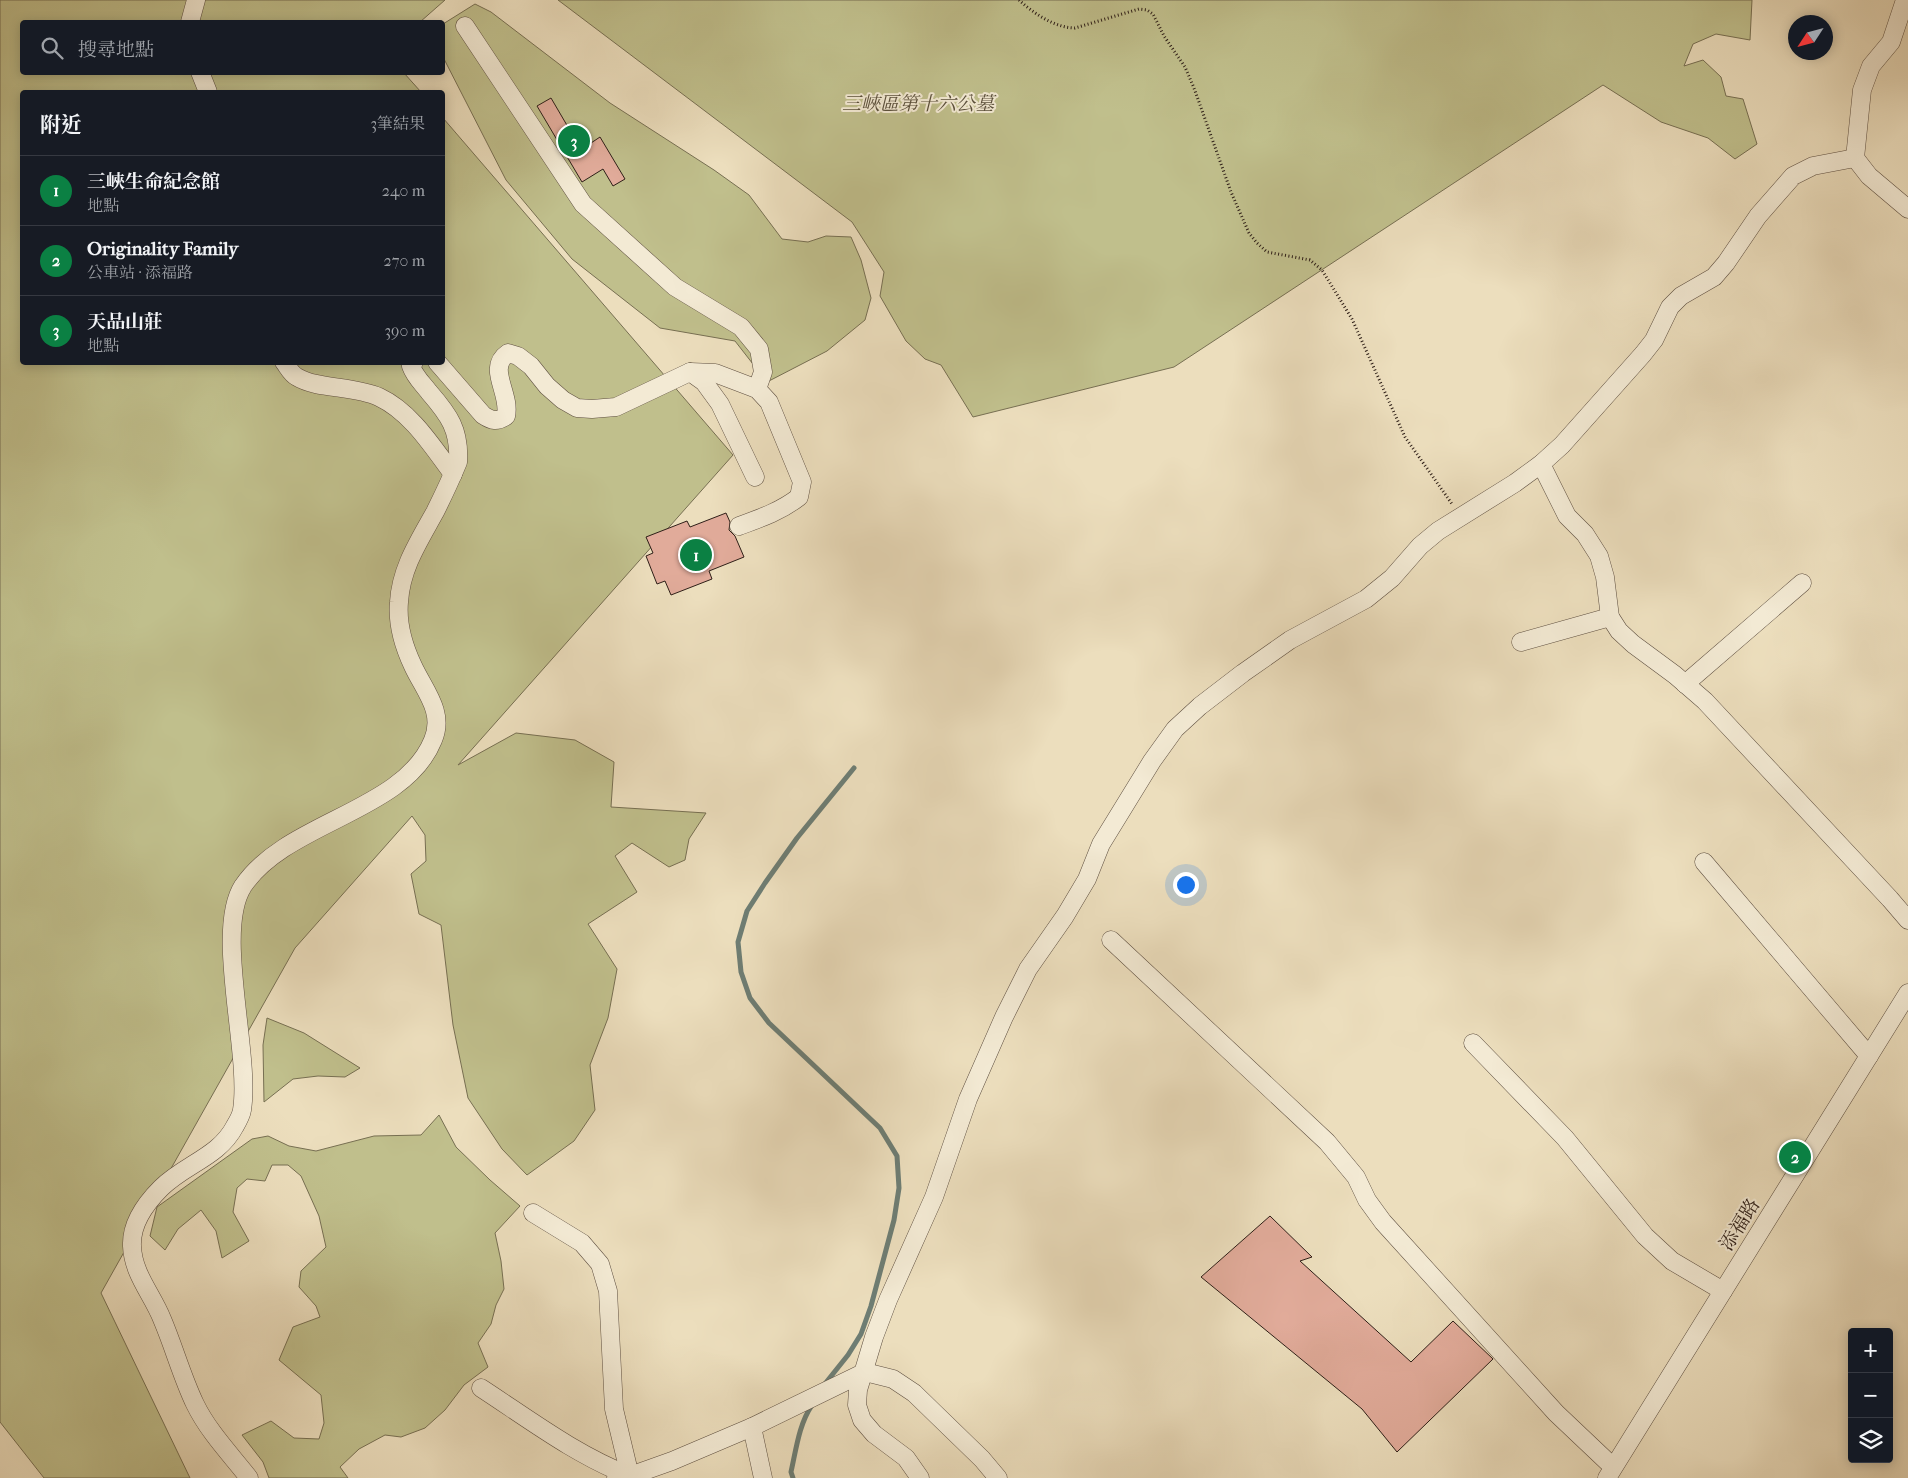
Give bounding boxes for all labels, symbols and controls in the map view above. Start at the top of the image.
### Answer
north arrow [1788,15,1833,60]
search box [20,20,445,75]
icon: search [38,34,66,62]
text: 搜尋地點 [78,39,154,61]
park label: 三峽區第十六公墓 [842,93,997,115]
text: 附近 [40,113,82,137]
text: 3筆結果 [370,114,425,133]
pin: 3 [558,122,590,160]
text: 三峽生命紀念館 [87,171,220,193]
text: 1 [53,181,59,200]
text: 240 m [382,181,425,200]
text: 地點 [87,196,119,215]
text: Originality Family [87,238,238,260]
text: 2 [52,251,60,270]
text: 270 m [384,251,425,270]
text: 公車站 · 添福路 [87,263,193,282]
text: 天品山莊 [87,311,163,333]
text: 3 [53,321,59,340]
text: 390 m [384,321,425,340]
text: 地點 [87,336,119,355]
pin: 1 [680,536,712,574]
your location [1173,872,1199,898]
pin: 2 [1779,1138,1811,1176]
street label: 添福路 [1715,1195,1764,1255]
map controls [1848,1328,1893,1463]
button: + [1848,1328,1893,1373]
button: − [1848,1373,1893,1418]
button: layers [1848,1418,1893,1463]

